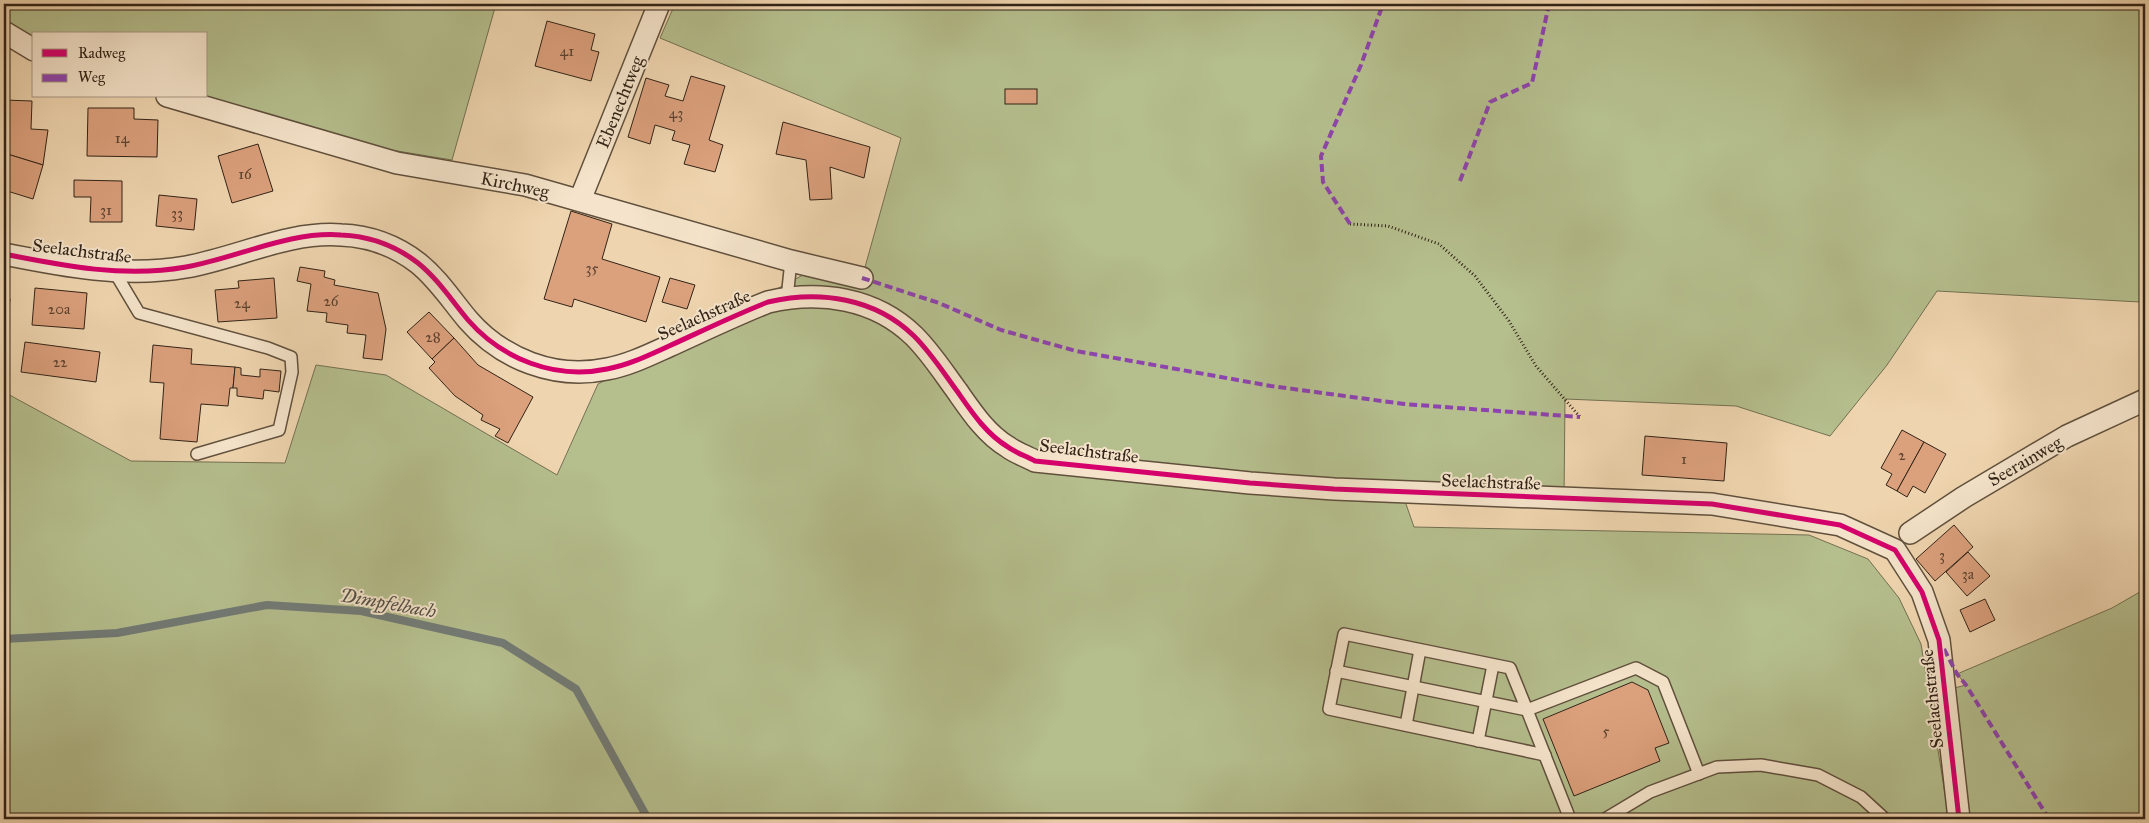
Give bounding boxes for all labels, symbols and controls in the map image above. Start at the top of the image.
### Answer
legend [32,32,208,98]
house number: 41 [560,42,574,60]
text: Radweg [78,44,126,62]
street label: Ebenechtweg [591,52,650,152]
text: Weg [78,68,106,86]
house number: 43 [669,104,683,122]
house number: 14 [115,129,130,147]
house number: 16 [238,165,253,183]
street label: Kirchweg [479,167,552,204]
house number: 31 [100,201,112,219]
house number: 33 [171,204,183,222]
street label: Seelachstraße [31,234,133,268]
house number: 35 [586,259,599,277]
street label: Seelachstraße [654,285,754,345]
house number: 26 [323,292,340,310]
house number: 24 [234,294,251,312]
house number: 20a [48,300,71,318]
house number: 28 [425,328,441,346]
house number: 22 [53,353,68,371]
street label: Seerainweg [1984,431,2067,492]
street label: Seelachstraße [1038,434,1140,468]
house number: 2 [1898,446,1906,464]
house number: 1 [1681,450,1687,468]
street label: Seelachstraße [1441,469,1541,495]
house number: 3 [1939,546,1945,564]
house number: 3a [1962,565,1975,583]
water label: Dimpfelbach [338,583,438,624]
street label: Seelachstraße [1916,648,1948,750]
house number: 5 [1603,722,1610,740]

